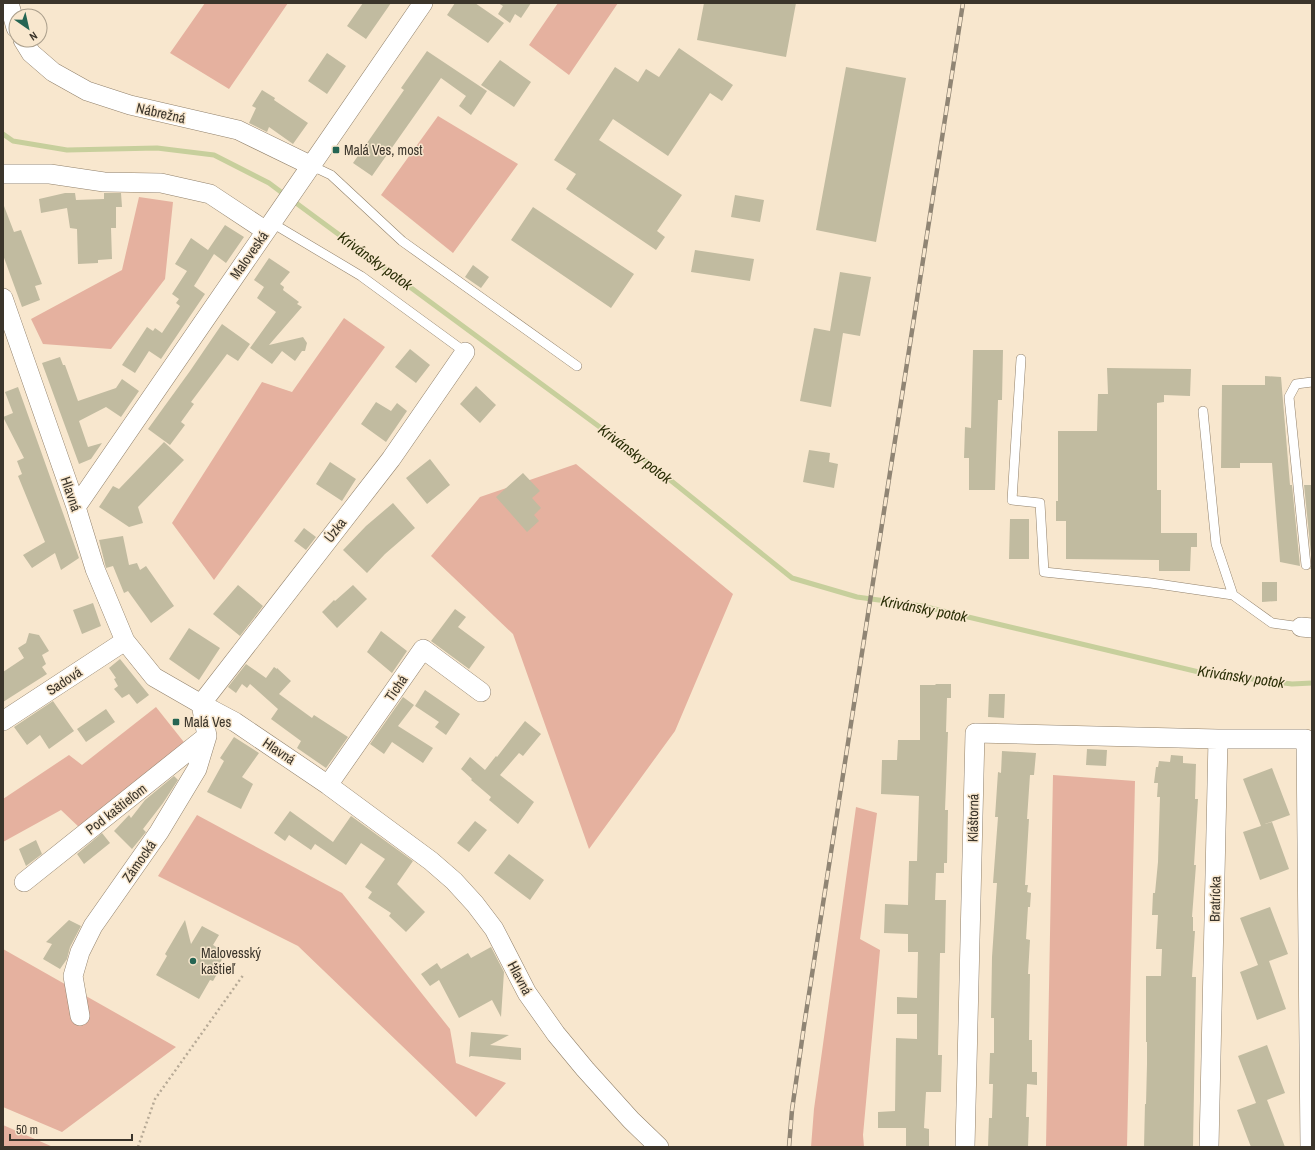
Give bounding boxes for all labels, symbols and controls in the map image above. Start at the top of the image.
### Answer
north arrow [8,8,48,48]
text: N [27,29,40,44]
street label: Nábrežná [135,99,188,128]
place label: Malá Ves, most [344,141,422,159]
marker: Malá Ves, most [331,145,341,155]
water label: Krivánsky potok [334,226,418,295]
street label: Maloveská [226,227,272,283]
water label: Krivánsky potok [594,419,677,489]
street label: Hlavná [57,474,86,514]
street label: Úzka [320,514,351,546]
water label: Krivánsky potok [879,590,970,627]
water label: Krivánsky potok [1196,660,1287,693]
street label: Sadová [43,663,86,699]
street label: Tichá [380,671,412,705]
place label: Malá Ves [184,713,231,731]
marker: Malá Ves [171,717,181,727]
street label: Hlavná [259,734,299,769]
street label: Pod kaštieľom [82,780,150,838]
street label: Kláštorná [964,793,982,842]
street label: Zámocká [118,836,160,886]
street label: Bratrícka [1206,875,1224,922]
place label: Malovesský kaštieľ [201,944,261,978]
marker: Malovesský kaštieľ [188,956,198,966]
street label: Hlavná [504,958,537,999]
scale bar [10,1116,132,1142]
text: 50 m [16,1122,38,1138]

